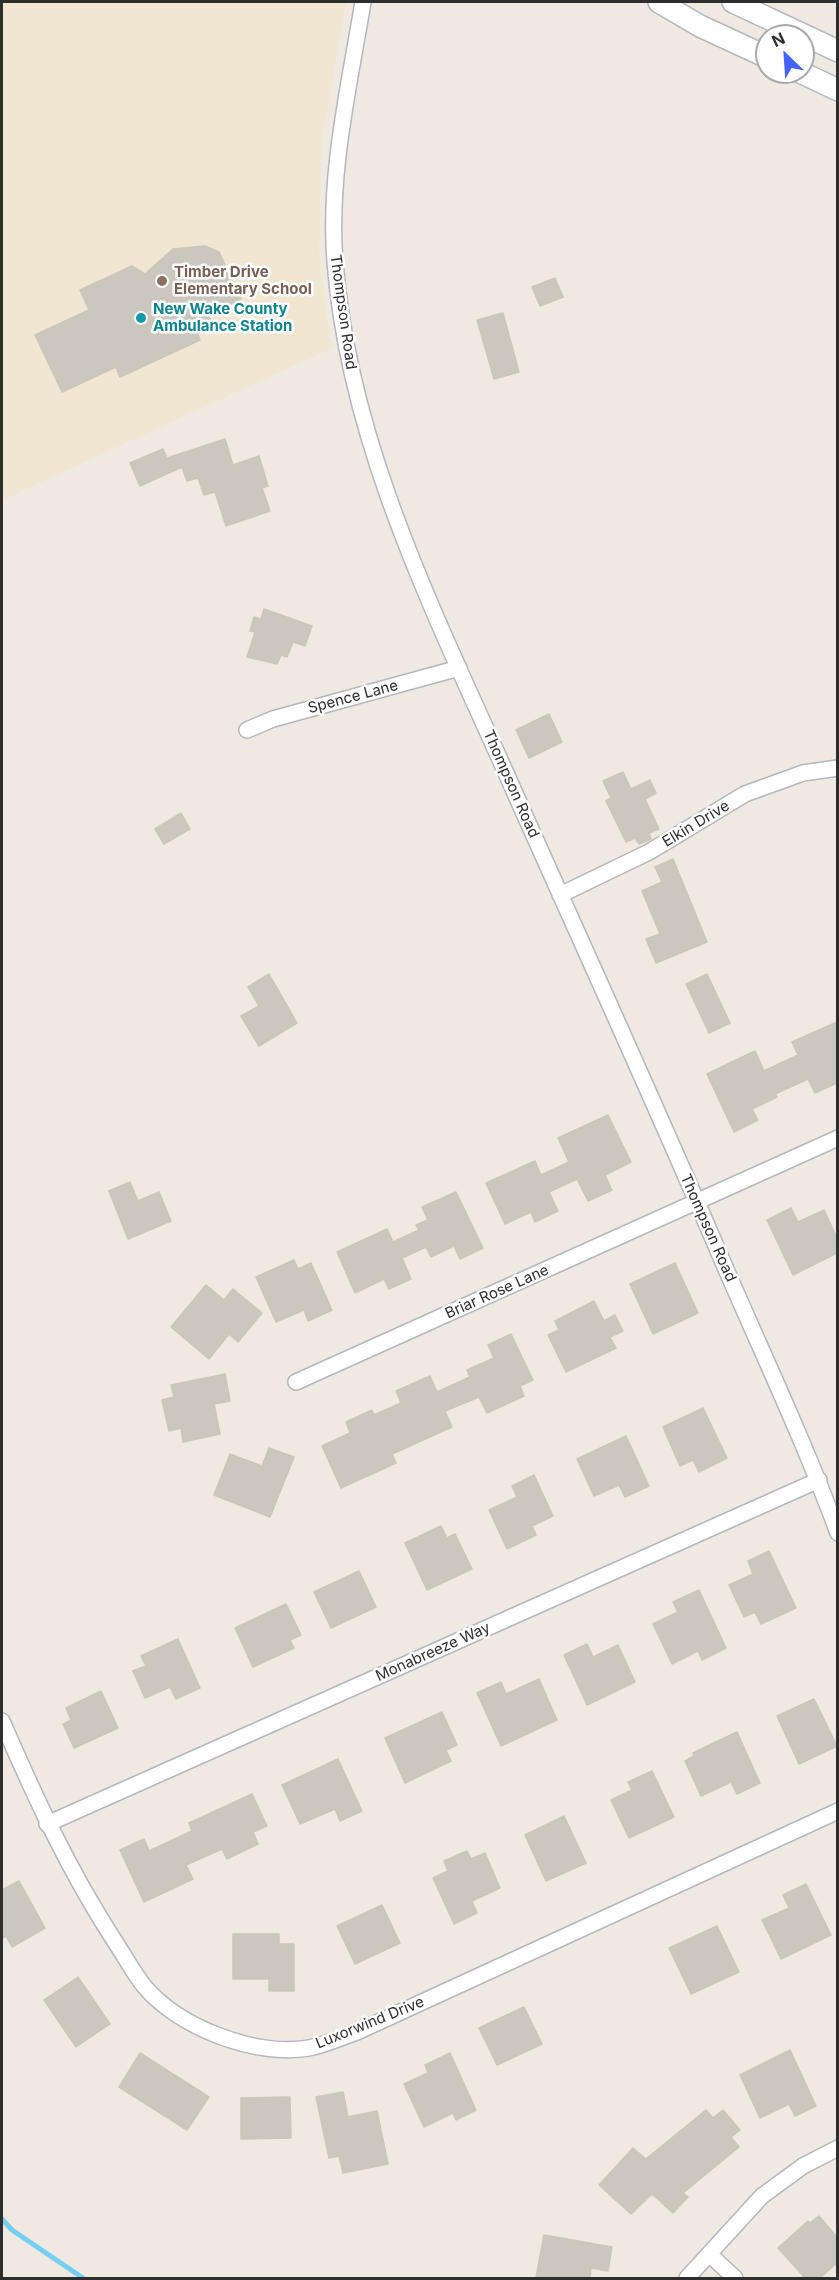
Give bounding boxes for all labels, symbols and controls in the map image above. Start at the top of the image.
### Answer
north arrow [755,24,815,84]
text: N [768,28,788,51]
street label: Thompson Road [326,253,360,371]
place label: Timber Drive Elementary School [174,263,312,298]
marker: Timber Drive Elementary School [155,274,169,288]
place label: New Wake County Ambulance Station [153,300,292,335]
marker: New Wake County Ambulance Station [134,311,148,325]
street label: Spence Lane [306,676,400,718]
street label: Thompson Road [479,727,543,841]
street label: Elkin Drive [659,797,733,851]
street label: Thompson Road [676,1171,740,1285]
street label: Briar Rose Lane [442,1261,552,1323]
street label: Monabreeze Way [373,1619,493,1685]
street label: Luxorwind Drive [313,1993,427,2053]

